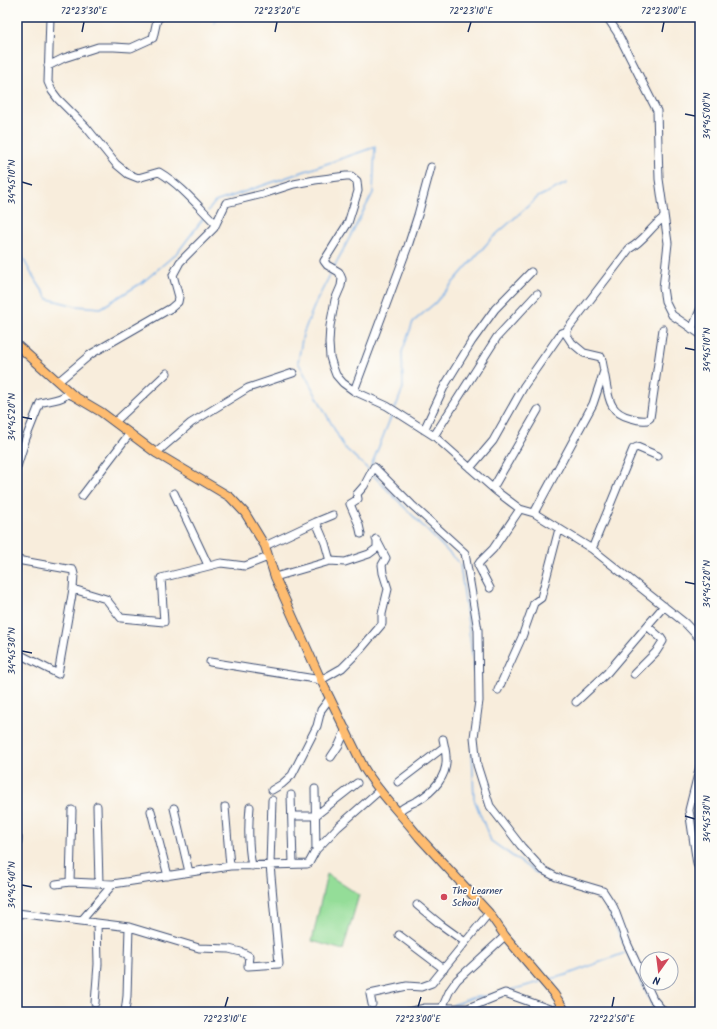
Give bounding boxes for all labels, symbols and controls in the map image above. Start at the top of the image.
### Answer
text: 72°23'30"E [61,3,108,19]
text: 72°23'20"E [254,3,302,19]
text: 72°23'10"E [449,3,494,19]
text: 72°23'00"E [641,3,688,19]
text: 34°45'00"N [699,92,715,140]
text: 34°45'10"N [4,159,20,205]
text: 34°45'10"N [699,327,715,373]
text: 34°45'20"N [4,393,20,441]
text: 34°45'20"N [699,560,715,608]
text: 34°45'30"N [4,627,20,675]
text: 34°45'30"N [699,795,715,843]
text: 34°45'40"N [4,861,20,909]
place label: The Learner School [452,883,503,911]
marker: The Learner School [439,892,449,902]
north arrow [639,951,679,991]
text: N [651,970,662,989]
text: 72°23'10"E [203,1011,248,1027]
text: 72°23'00"E [395,1011,442,1027]
text: 72°22'50"E [589,1011,636,1027]

